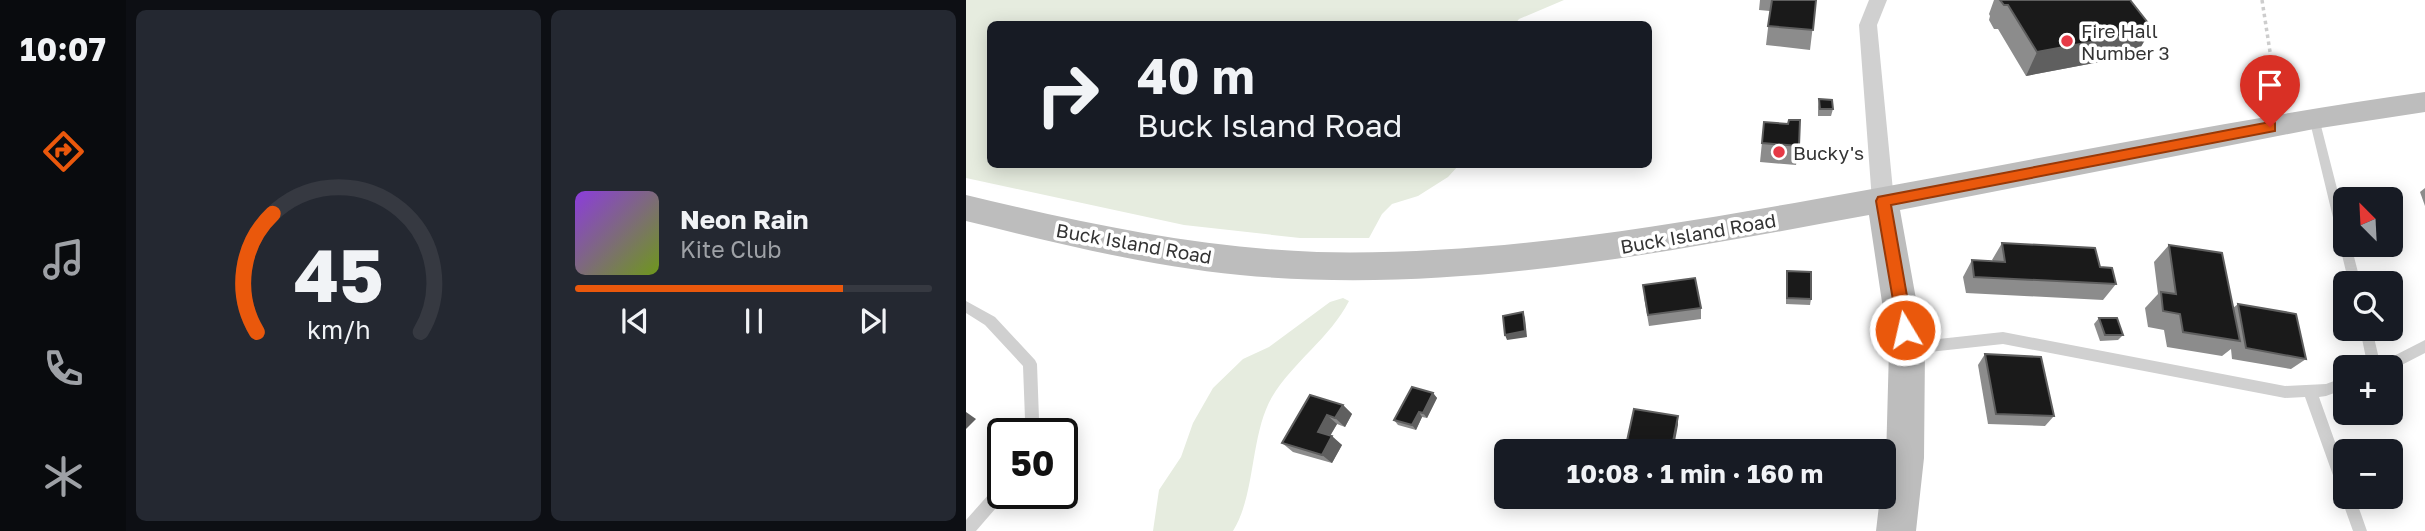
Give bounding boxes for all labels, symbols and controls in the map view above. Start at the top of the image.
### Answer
place label: Fire Hall Number 3 [2081,19,2170,64]
text: 10:07 [20,30,106,68]
marker: Fire Hall Number 3 [2059,33,2075,49]
text: 40 m [1137,46,1255,105]
icon: right [1022,49,1113,140]
pin [2240,55,2300,127]
icon: arrive [2251,66,2289,104]
text: Buck Island Road [1137,106,1402,144]
icon: directions [39,127,88,176]
place label: Bucky's [1793,141,1864,164]
marker: Bucky's [1771,144,1787,160]
north arrow [2333,187,2403,257]
map controls [2333,187,2403,509]
text: Neon Rain [680,204,809,235]
street label: Buck Island Road [1618,208,1778,258]
street label: Buck Island Road [1054,218,1214,268]
text: 45 [294,231,383,318]
icon: music [39,235,88,284]
text: Kite Club [680,235,781,263]
button: search [2333,271,2403,341]
position arrow [1868,293,1942,367]
icon: previous [616,302,654,340]
icon: pause [735,302,773,340]
icon: next [854,302,892,340]
text: km/h [307,313,370,344]
icon: phone [39,344,88,393]
button: + [2333,355,2403,425]
speed limit sign: 50 [987,418,1078,509]
button: − [2333,439,2403,509]
icon: climate [39,452,88,501]
text: 10:08 · 1 min · 160 m [1567,458,1823,489]

